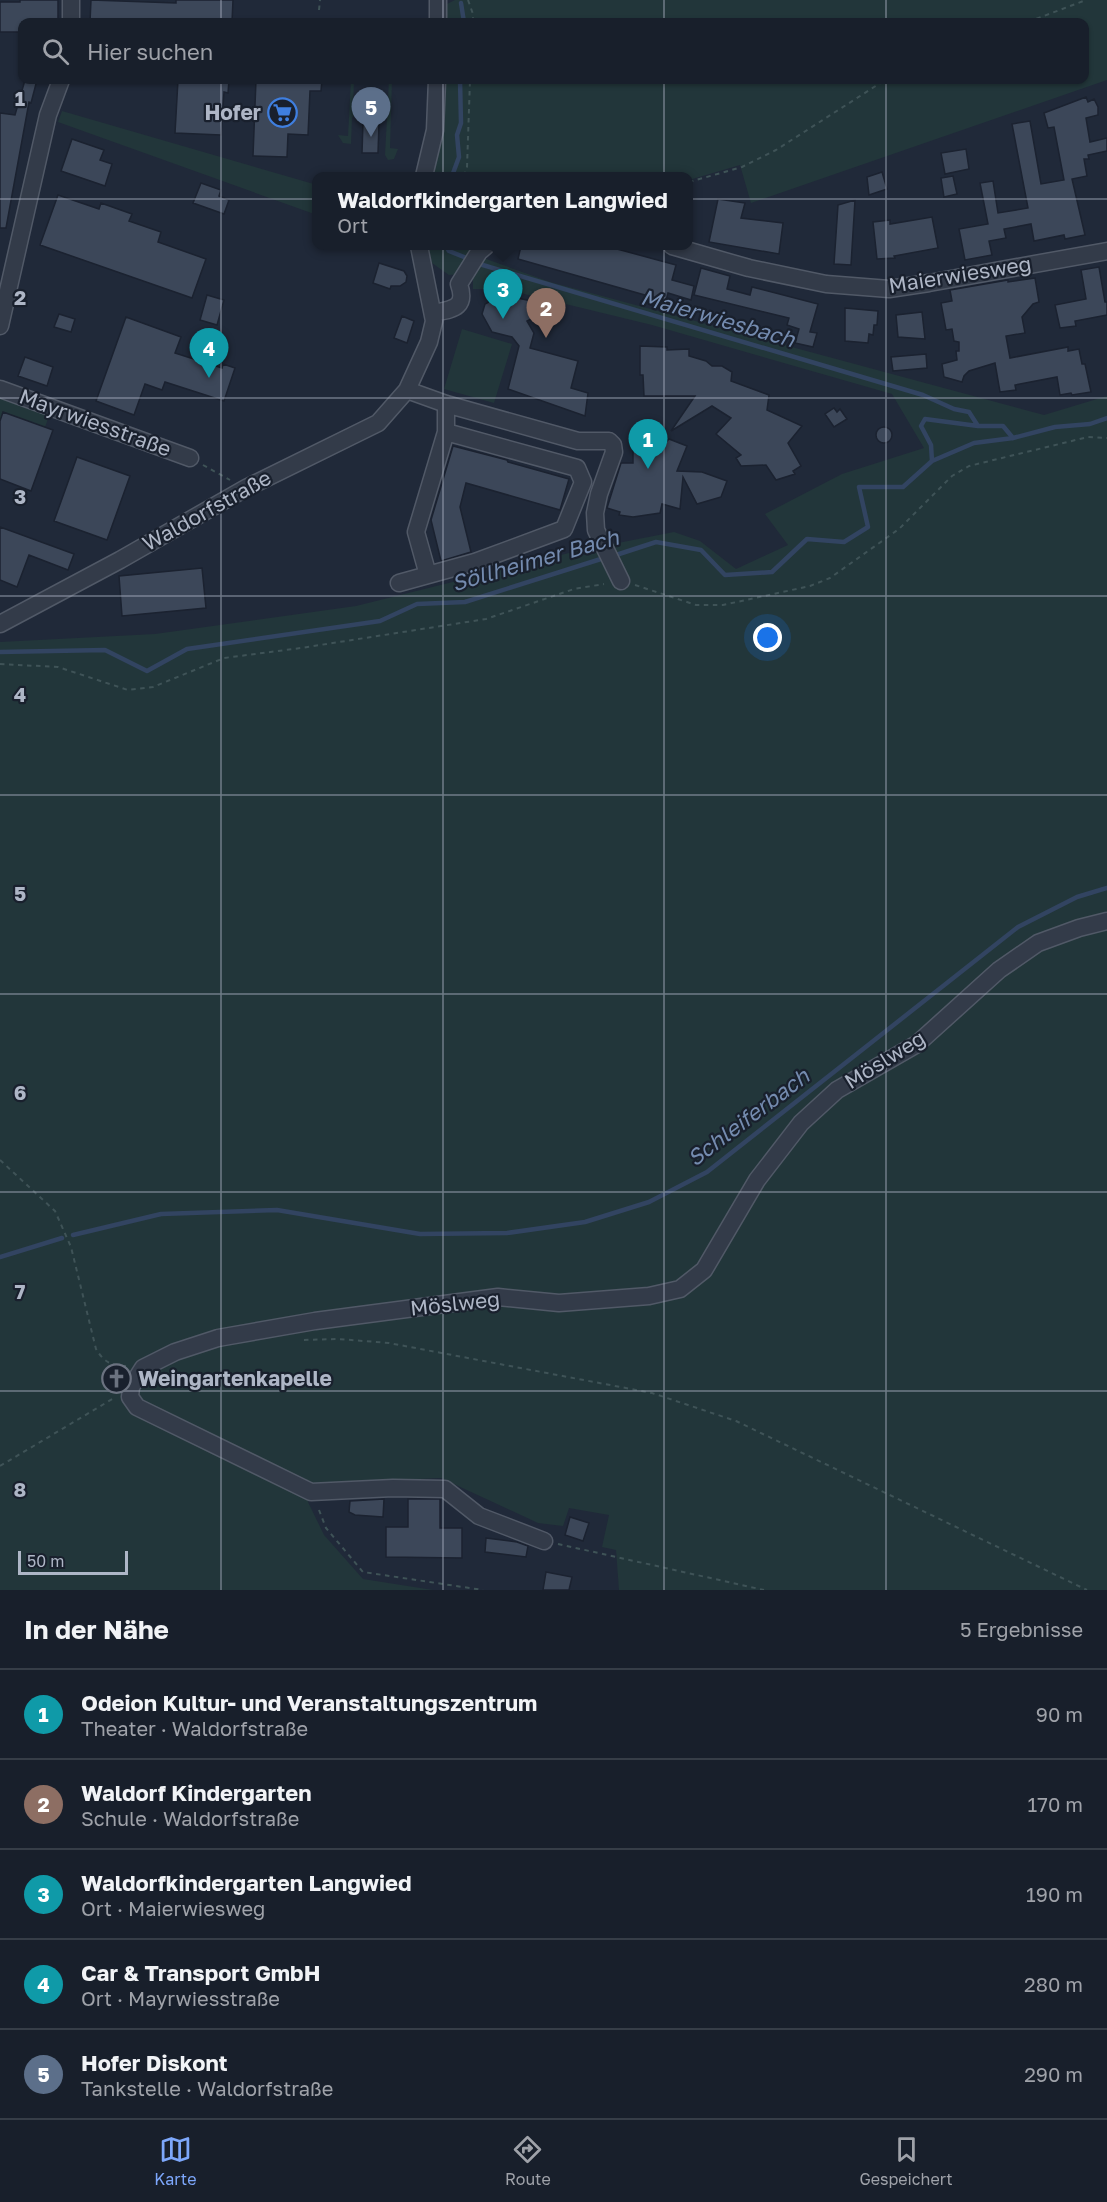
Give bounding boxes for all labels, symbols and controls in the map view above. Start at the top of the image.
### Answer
search box [18,18,1089,84]
icon: search [39,35,72,68]
text: Hier suchen [87,38,213,65]
text: 1 [15,86,25,110]
pin: 5 [352,88,391,137]
supermarket icon: Hofer [266,97,298,129]
place label: Hofer [204,99,261,125]
popup [312,172,693,250]
text: Waldorfkindergarten Langwied [337,186,668,213]
text: Ort [337,213,368,237]
street label: Maierwiesweg [887,250,1033,298]
pin: 3 [484,270,522,319]
water label: Maierwiesbach [638,283,800,353]
text: 2 [14,285,26,309]
pin: 2 [526,288,566,338]
pin: 4 [190,328,228,378]
street label: Mayrwiesstraße [16,383,175,462]
pin: 1 [628,420,668,469]
street label: Waldorfstraße [138,464,275,556]
text: 3 [14,484,26,508]
water label: Söllheimer Bach [448,522,623,596]
your location [753,623,782,652]
text: 4 [14,682,26,706]
text: 5 [14,881,26,905]
street label: Möslweg [839,1024,930,1094]
water label: Schleiferbach [681,1061,815,1171]
text: 6 [14,1080,26,1104]
text: 7 [15,1279,26,1303]
street label: Möslweg [409,1285,501,1321]
church icon: Weingartenkapelle [101,1363,133,1395]
place label: Weingartenkapelle [138,1365,332,1391]
text: 8 [14,1477,26,1501]
scale bar [18,1548,128,1576]
text: 50 m [27,1551,64,1571]
text: In der Nähe [24,1614,169,1645]
text: 5 Ergebnisse [960,1617,1083,1641]
text: Odeion Kultur- und Veranstaltungszentrum [81,1689,537,1716]
text: 1 [38,1702,49,1726]
text: 90 m [1036,1702,1083,1726]
text: Theater · Waldorfstraße [81,1716,308,1740]
text: Waldorf Kindergarten [81,1779,312,1806]
text: 2 [37,1792,50,1816]
text: 170 m [1028,1792,1083,1816]
text: Schule · Waldorfstraße [81,1806,299,1830]
text: Waldorfkindergarten Langwied [81,1869,412,1896]
text: 3 [37,1882,50,1906]
text: 190 m [1026,1882,1083,1906]
text: Ort · Maierwiesweg [81,1896,265,1920]
text: Car & Transport GmbH [81,1959,320,1986]
text: 4 [37,1972,50,1996]
text: 280 m [1024,1972,1083,1996]
text: Ort · Mayrwiesstraße [81,1986,280,2010]
text: Hofer Diskont [81,2049,228,2076]
text: 5 [37,2062,50,2086]
text: 290 m [1024,2062,1083,2086]
text: Tankstelle · Waldorfstraße [81,2076,333,2100]
tab: Karte [154,2133,196,2189]
tab: Route [505,2133,551,2189]
tab: Gespeichert [859,2133,953,2189]

